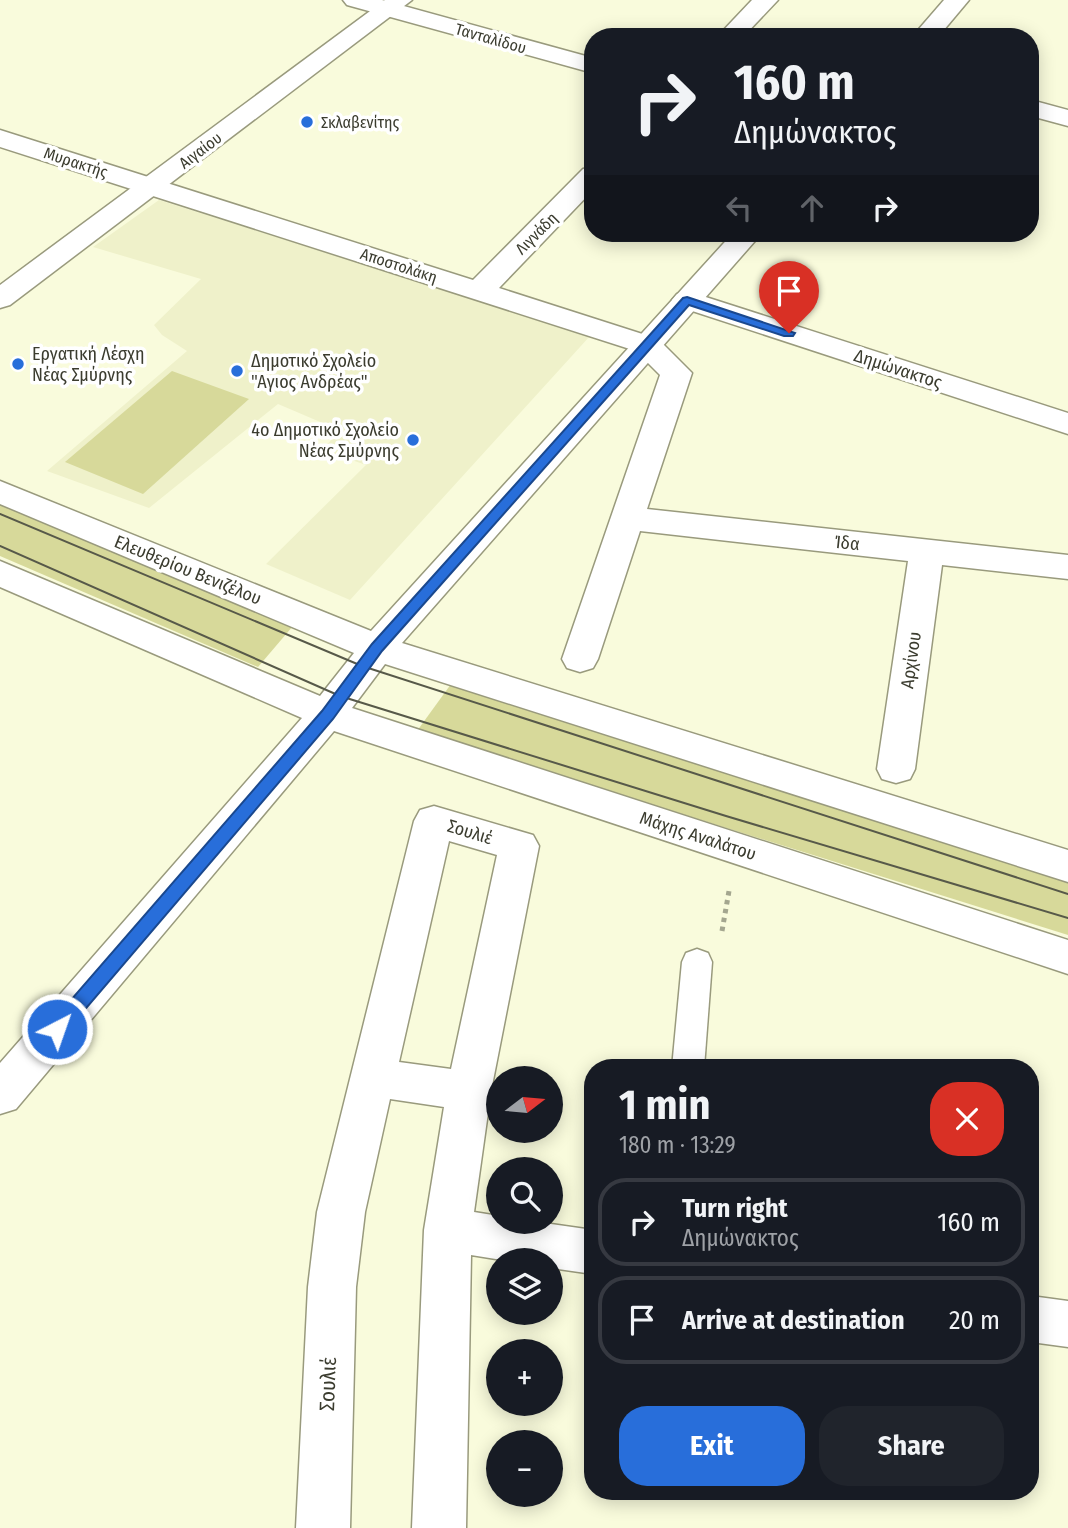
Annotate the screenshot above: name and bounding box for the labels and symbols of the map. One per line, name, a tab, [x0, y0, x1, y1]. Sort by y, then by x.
street label: Τανταλίδου	[453, 19, 529, 58]
place label: Σκλαβενίτης	[321, 113, 400, 132]
marker: Σκλαβενίτης	[299, 114, 315, 130]
street label: Αιγαίου	[175, 128, 225, 173]
street label: Μυρακτής	[42, 143, 110, 182]
street label: Λιγνάδη	[511, 208, 561, 258]
street label: Αποστολάκη	[358, 244, 440, 287]
pin	[759, 261, 819, 333]
place label: Εργατική Λέσχη Νέας Σμύρνης	[32, 343, 144, 386]
street label: Δημώνακτος	[851, 344, 945, 394]
place label: Δημοτικό Σχολείο "Αγιος Ανδρέας"	[251, 350, 376, 393]
marker: Εργατική Λέσχη Νέας Σμύρνης	[10, 356, 26, 372]
marker: Δημοτικό Σχολείο "Αγιος Ανδρέας"	[229, 363, 245, 379]
place label: 4o Δημοτικό Σχολείο Νέας Σμύρνης	[251, 419, 399, 462]
marker: 4o Δημοτικό Σχολείο Νέας Σμύρνης	[405, 432, 421, 448]
street label: Ελευθερίου Βενιζέλου	[111, 530, 265, 610]
street label: Ίδα	[833, 531, 861, 555]
street label: Αρχίνου	[896, 630, 926, 690]
street label: Μάχης Αναλάτου	[637, 807, 759, 865]
street label: Σουλιέ	[445, 815, 496, 849]
position arrow	[20, 992, 94, 1066]
north arrow	[486, 1066, 564, 1143]
street label: Σουλιέ	[314, 1357, 342, 1411]

